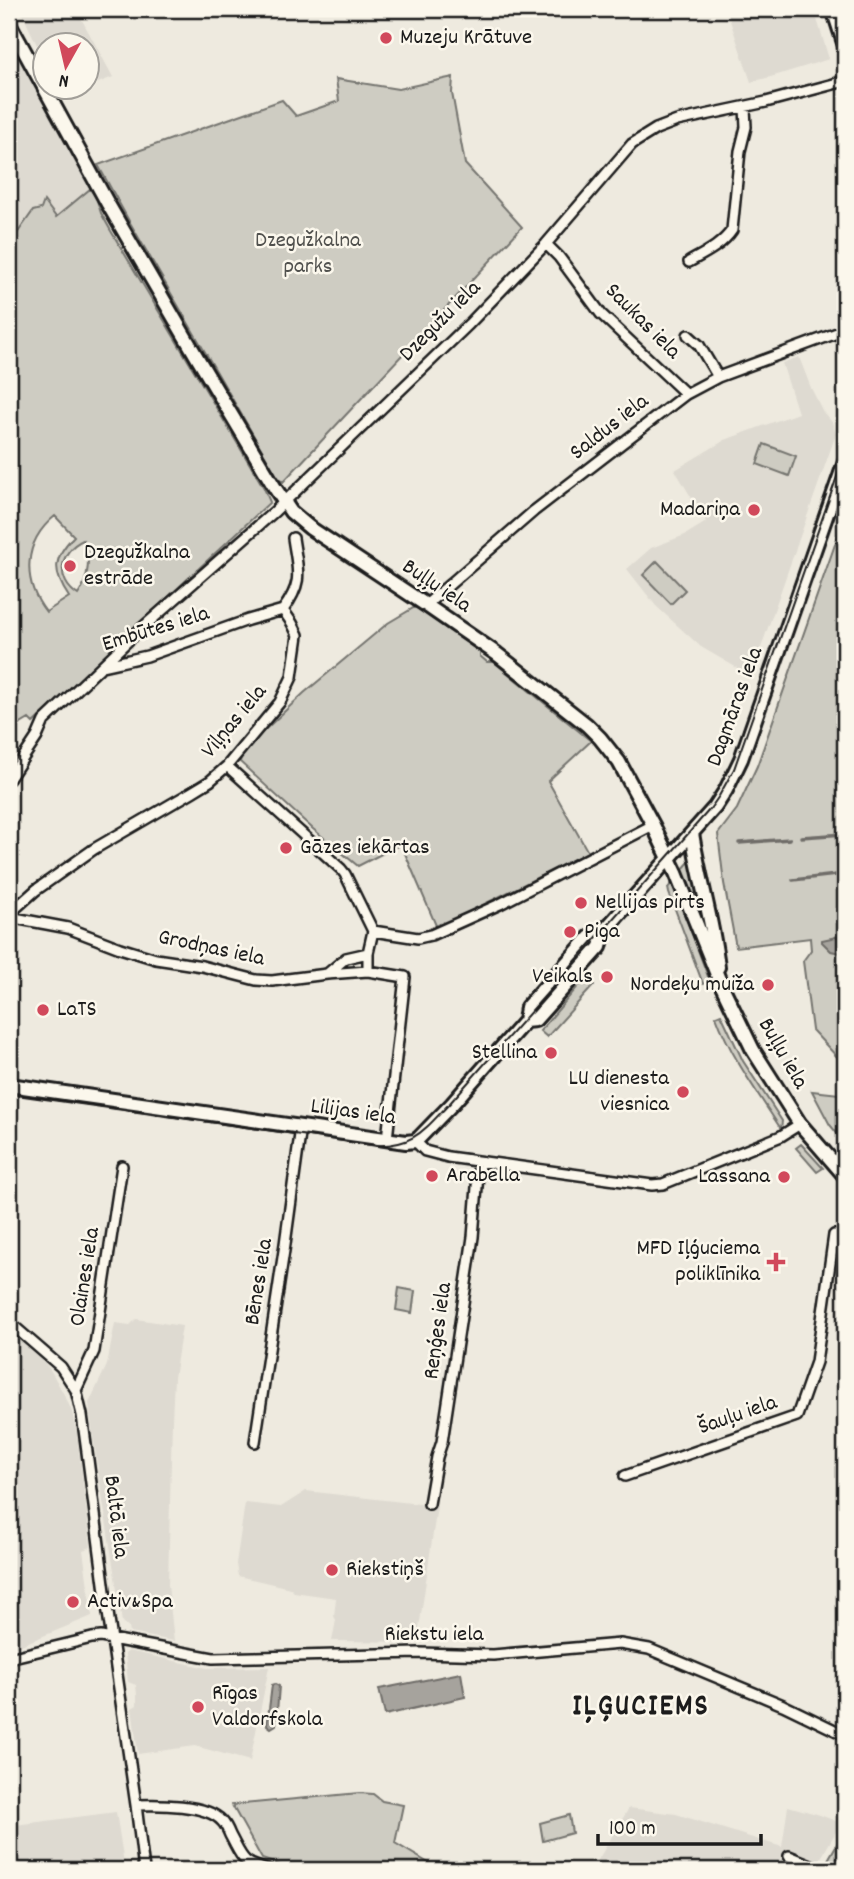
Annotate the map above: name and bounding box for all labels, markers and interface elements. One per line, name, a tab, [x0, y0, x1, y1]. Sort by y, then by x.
place label: Muzeju Krātuve	[400, 22, 532, 55]
marker: Muzeju Krātuve	[378, 30, 394, 46]
north arrow	[32, 32, 102, 102]
text: N	[58, 65, 71, 93]
park label: Dzegužkalna parks	[255, 225, 362, 284]
street label: Dzegužu iela	[392, 273, 490, 371]
street label: Saukas iela	[596, 276, 689, 369]
street label: Saldus iela	[563, 386, 658, 470]
place label: Madariņa	[660, 494, 741, 527]
marker: Madariņa	[746, 502, 762, 518]
place label: Dzegužkalna estrāde	[84, 537, 191, 596]
street label: Buļļu iela	[395, 552, 478, 623]
marker: Dzegužkalna estrāde	[62, 558, 78, 574]
street label: Embūtes iela	[98, 598, 215, 662]
street label: Dagmāras iela	[699, 642, 773, 771]
street label: Viļņas iela	[194, 677, 277, 766]
place label: Gāzes iekārtas	[300, 832, 430, 865]
marker: Gāzes iekārtas	[278, 840, 294, 856]
place label: Nellijas pirts	[595, 887, 705, 920]
marker: Nellijas pirts	[573, 895, 589, 911]
place label: Piga	[584, 916, 621, 949]
street label: Grodņas iela	[155, 922, 268, 977]
marker: Piga	[562, 924, 578, 940]
place label: Veikals	[532, 961, 593, 994]
marker: Veikals	[599, 969, 615, 985]
place label: Nordeķu muiža	[630, 969, 755, 1002]
marker: Nordeķu muiža	[760, 977, 776, 993]
place label: LaTS	[57, 994, 97, 1027]
marker: LaTS	[35, 1002, 51, 1018]
street label: Buļļu iela	[748, 1012, 816, 1097]
place label: Stellina	[472, 1037, 538, 1070]
marker: Stellina	[543, 1045, 559, 1061]
place label: LU dienesta viesnica	[568, 1063, 670, 1122]
marker: LU dienesta viesnica	[675, 1084, 691, 1100]
street label: Lilijas iela	[308, 1091, 399, 1135]
place label: Arabella	[446, 1160, 521, 1193]
place label: Lassana	[698, 1161, 771, 1194]
marker: Arabella	[424, 1168, 440, 1184]
marker: Lassana	[776, 1169, 792, 1185]
street label: Olaines iela	[62, 1224, 110, 1329]
place label: MFD Iļģuciema poliklīnika	[636, 1233, 761, 1292]
street label: Bēnes iela	[237, 1235, 283, 1328]
marker: MFD Iļģuciema poliklīnika	[766, 1252, 786, 1272]
street label: Reņģes iela	[416, 1279, 462, 1382]
street label: Šauļu iela	[694, 1387, 783, 1445]
street label: Baltā iela	[94, 1474, 137, 1561]
place label: Riekstiņš	[346, 1554, 424, 1587]
marker: Riekstiņš	[324, 1562, 340, 1578]
place label: Activ&Spa	[87, 1586, 174, 1619]
marker: Activ&Spa	[65, 1594, 81, 1610]
street label: Riekstu iela	[385, 1619, 485, 1652]
place label: Rīgas Valdorfskola	[212, 1678, 324, 1737]
district label: IĻĢUCIEMS	[572, 1687, 710, 1730]
marker: Rīgas Valdorfskola	[190, 1699, 206, 1715]
scale bar	[598, 1802, 761, 1846]
text: 100 m	[609, 1815, 656, 1845]

